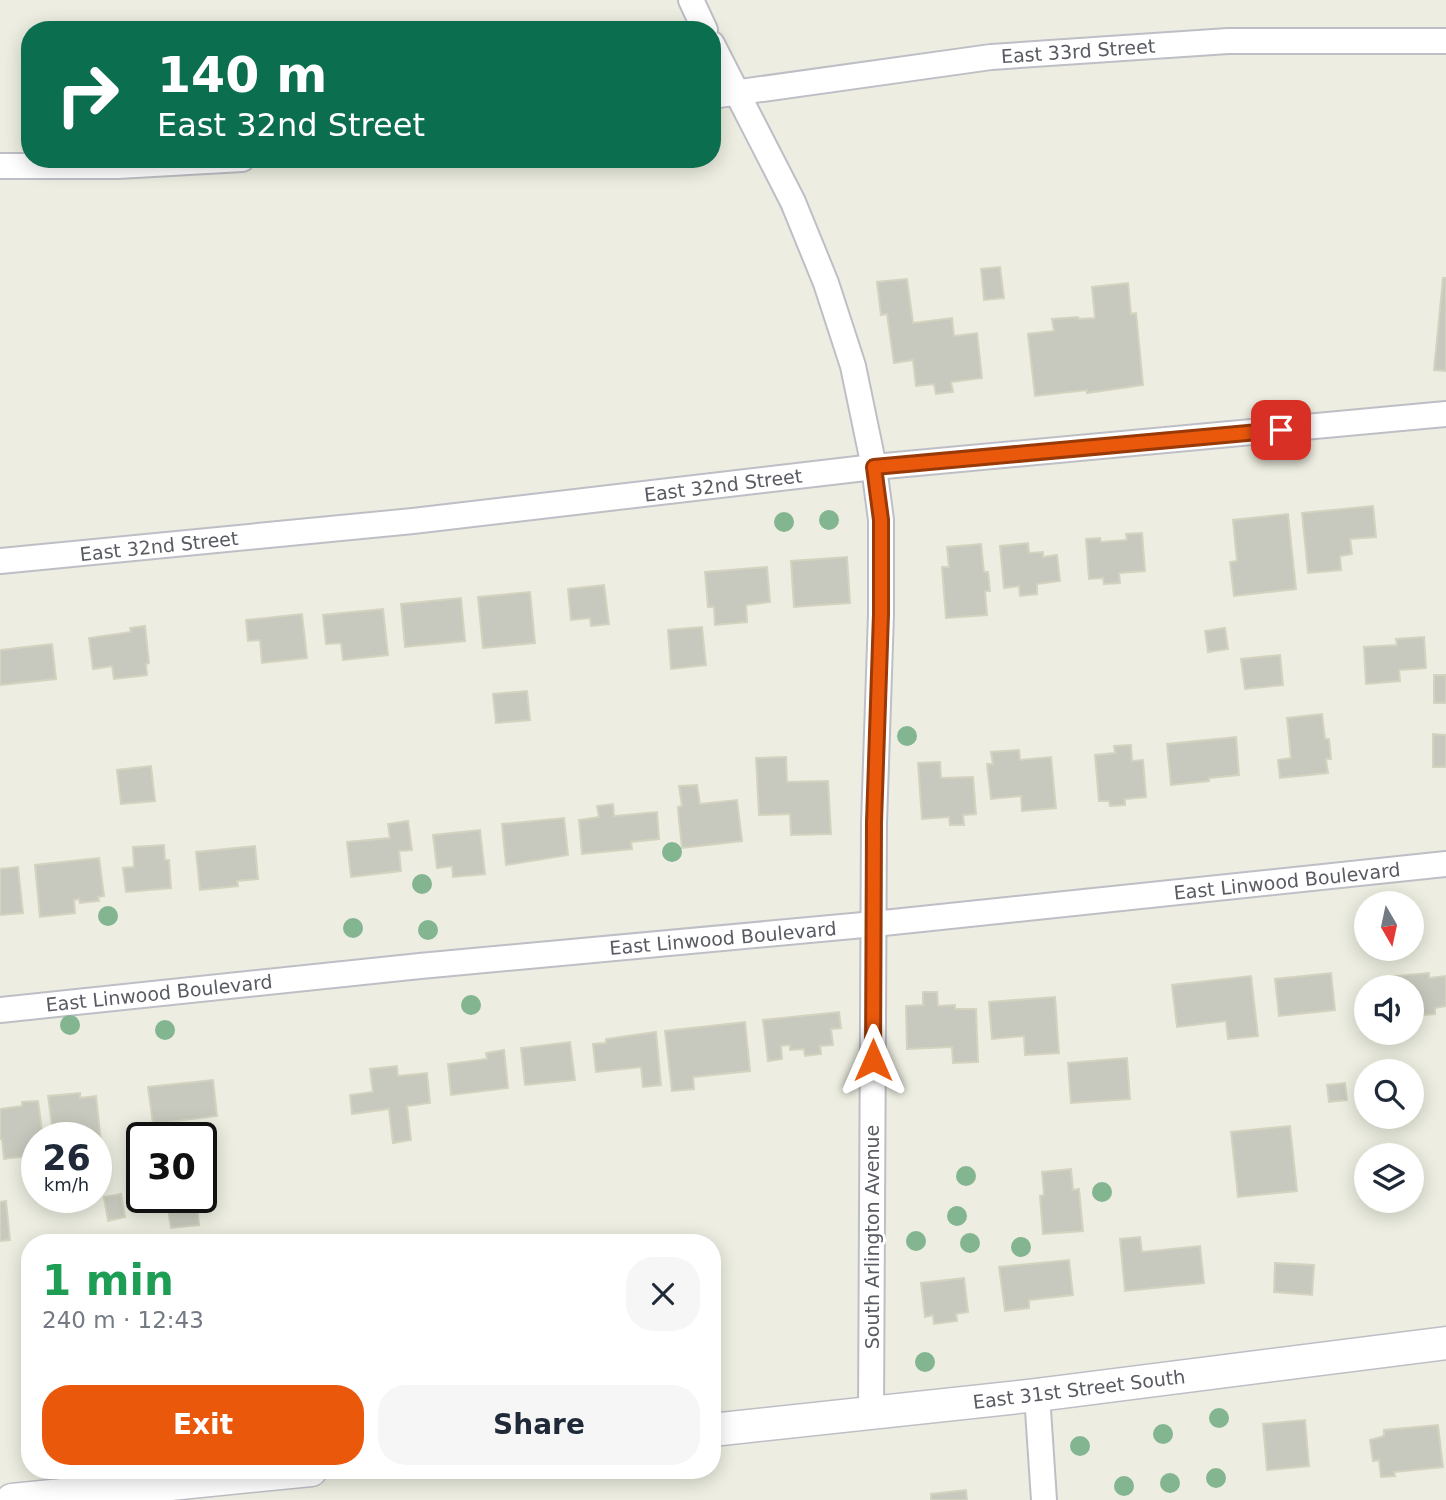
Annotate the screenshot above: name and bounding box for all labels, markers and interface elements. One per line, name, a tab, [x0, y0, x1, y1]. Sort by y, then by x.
street label: East 33rd Street	[1000, 35, 1156, 67]
text: 140 m	[157, 47, 327, 104]
icon: right	[42, 49, 133, 140]
text: East 32nd Street	[157, 106, 425, 144]
pin	[1251, 400, 1311, 460]
icon: arrive	[1262, 411, 1300, 449]
street label: East 32nd Street	[643, 464, 803, 506]
street label: East 32nd Street	[79, 527, 239, 565]
street label: East Linwood Boulevard	[1173, 858, 1401, 904]
north arrow	[1354, 891, 1424, 961]
map controls	[1354, 891, 1424, 1213]
street label: East Linwood Boulevard	[609, 917, 837, 959]
street label: East Linwood Boulevard	[45, 970, 273, 1016]
button: sound	[1354, 975, 1424, 1045]
position arrow	[836, 1023, 910, 1097]
button: search	[1354, 1059, 1424, 1129]
speed limit sign: 30	[126, 1122, 217, 1213]
street label: South Arlington Avenue	[861, 1125, 883, 1349]
text: 26	[42, 1138, 91, 1178]
button: layers	[1354, 1143, 1424, 1213]
text: km/h	[44, 1174, 89, 1195]
text: 1 min	[42, 1256, 174, 1305]
button: close	[626, 1257, 700, 1331]
text: 240 m · 12:43	[42, 1307, 204, 1333]
street label: East 31st Street South	[972, 1365, 1186, 1413]
button: Exit	[42, 1385, 364, 1465]
button: Share	[378, 1385, 700, 1465]

